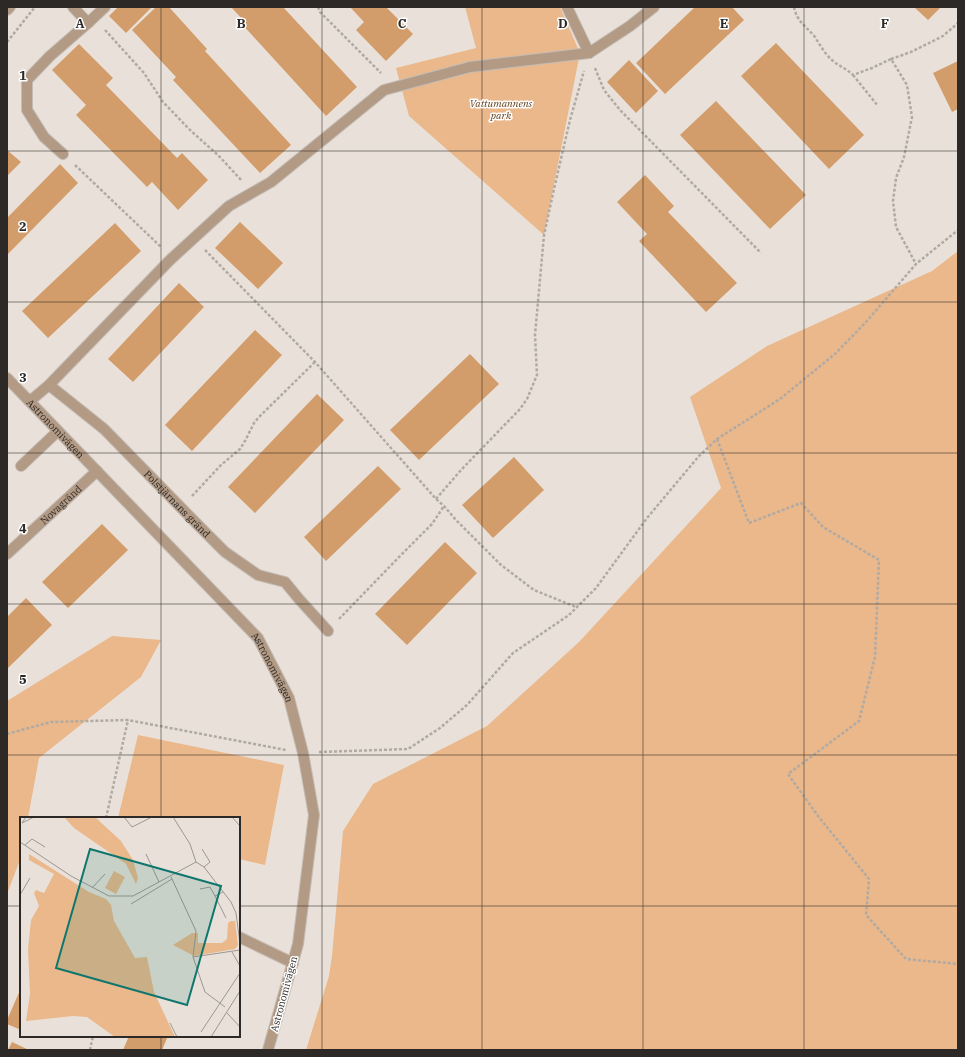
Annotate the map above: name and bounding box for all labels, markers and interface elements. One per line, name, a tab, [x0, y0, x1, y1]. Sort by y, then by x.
text: A	[75, 15, 85, 32]
text: B	[236, 15, 246, 32]
text: C	[398, 15, 407, 32]
text: D	[558, 15, 568, 32]
text: E	[720, 15, 728, 32]
text: F	[881, 15, 889, 32]
text: 1	[19, 67, 27, 84]
park label: Vattumannens park	[470, 97, 533, 122]
text: 2	[19, 218, 27, 235]
text: 3	[19, 369, 27, 386]
street label: Astronomivägen	[24, 396, 88, 461]
street label: Polstjärnans gränd	[141, 467, 213, 540]
street label: Novagränd	[37, 482, 84, 527]
text: 4	[19, 520, 27, 537]
street label: Astronomivägen	[249, 629, 296, 704]
text: 5	[19, 671, 27, 688]
inset map	[20, 817, 240, 1037]
street label: Astronomivägen	[268, 954, 300, 1033]

